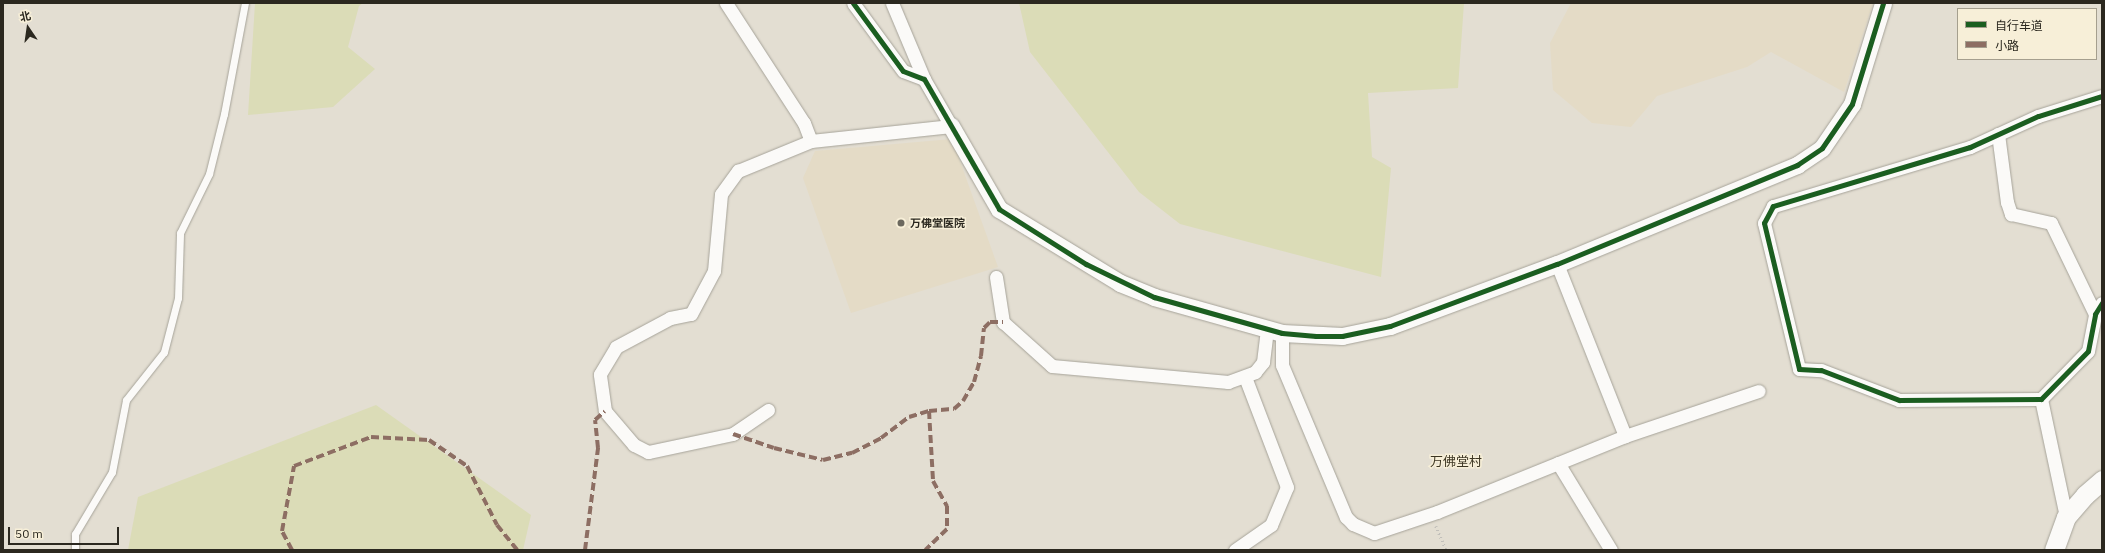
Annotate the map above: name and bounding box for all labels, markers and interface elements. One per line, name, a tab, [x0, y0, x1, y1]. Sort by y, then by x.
north arrow	[8, 8, 48, 48]
text: 北	[18, 8, 32, 24]
legend	[1957, 8, 2097, 60]
text: 自行车道	[1995, 18, 2043, 33]
text: 小路	[1995, 38, 2019, 53]
place label: 万佛堂医院	[910, 216, 965, 230]
marker: 万佛堂医院	[895, 217, 907, 229]
district label: 万佛堂村	[1430, 454, 1482, 470]
scale bar	[10, 519, 121, 545]
text: 50 m	[15, 526, 43, 541]

